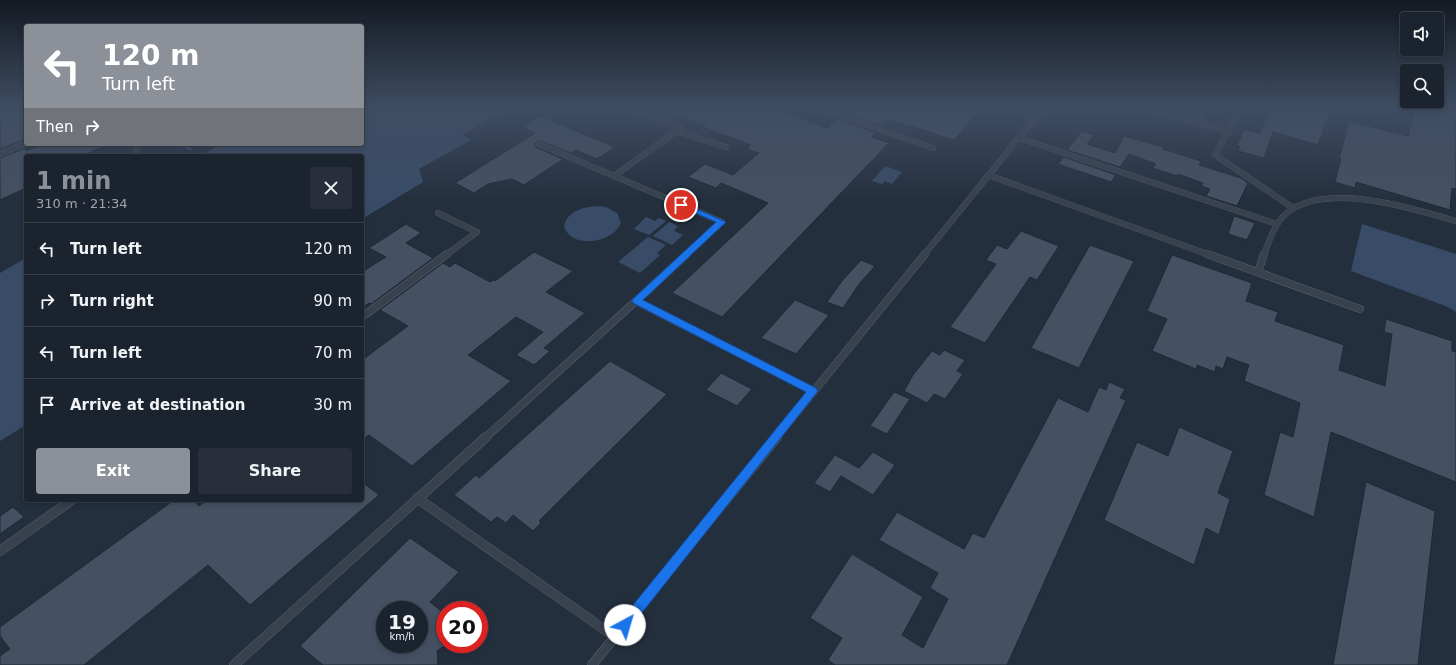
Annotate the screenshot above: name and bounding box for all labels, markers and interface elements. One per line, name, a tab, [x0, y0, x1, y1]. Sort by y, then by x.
map controls	[1400, 12, 1444, 108]
button: sound	[1400, 12, 1444, 56]
text: 120 m	[102, 39, 199, 72]
icon: left	[36, 40, 88, 92]
button: search	[1400, 64, 1444, 108]
text: Turn left	[102, 73, 175, 94]
icon: right	[81, 116, 103, 138]
text: Then	[36, 118, 73, 136]
text: 1 min	[36, 167, 111, 195]
button: close	[310, 167, 352, 209]
pin	[664, 188, 698, 222]
icon: arrive	[670, 194, 692, 216]
text: 310 m · 21:34	[36, 196, 127, 211]
icon: left	[36, 238, 58, 260]
text: Turn left	[70, 240, 142, 258]
text: 120 m	[304, 240, 352, 258]
icon: right	[36, 290, 58, 312]
text: Turn right	[70, 292, 154, 310]
text: 90 m	[314, 292, 352, 310]
icon: left	[36, 342, 58, 364]
text: Turn left	[70, 344, 142, 362]
text: 70 m	[314, 344, 352, 362]
icon: arrive	[36, 394, 58, 416]
text: Arrive at destination	[70, 396, 245, 414]
text: 30 m	[314, 396, 352, 414]
button: Exit	[36, 448, 190, 494]
button: Share	[198, 448, 352, 494]
speed limit sign: 20	[436, 601, 488, 653]
position arrow	[604, 604, 646, 646]
text: 19	[388, 610, 416, 634]
text: km/h	[389, 631, 415, 642]

